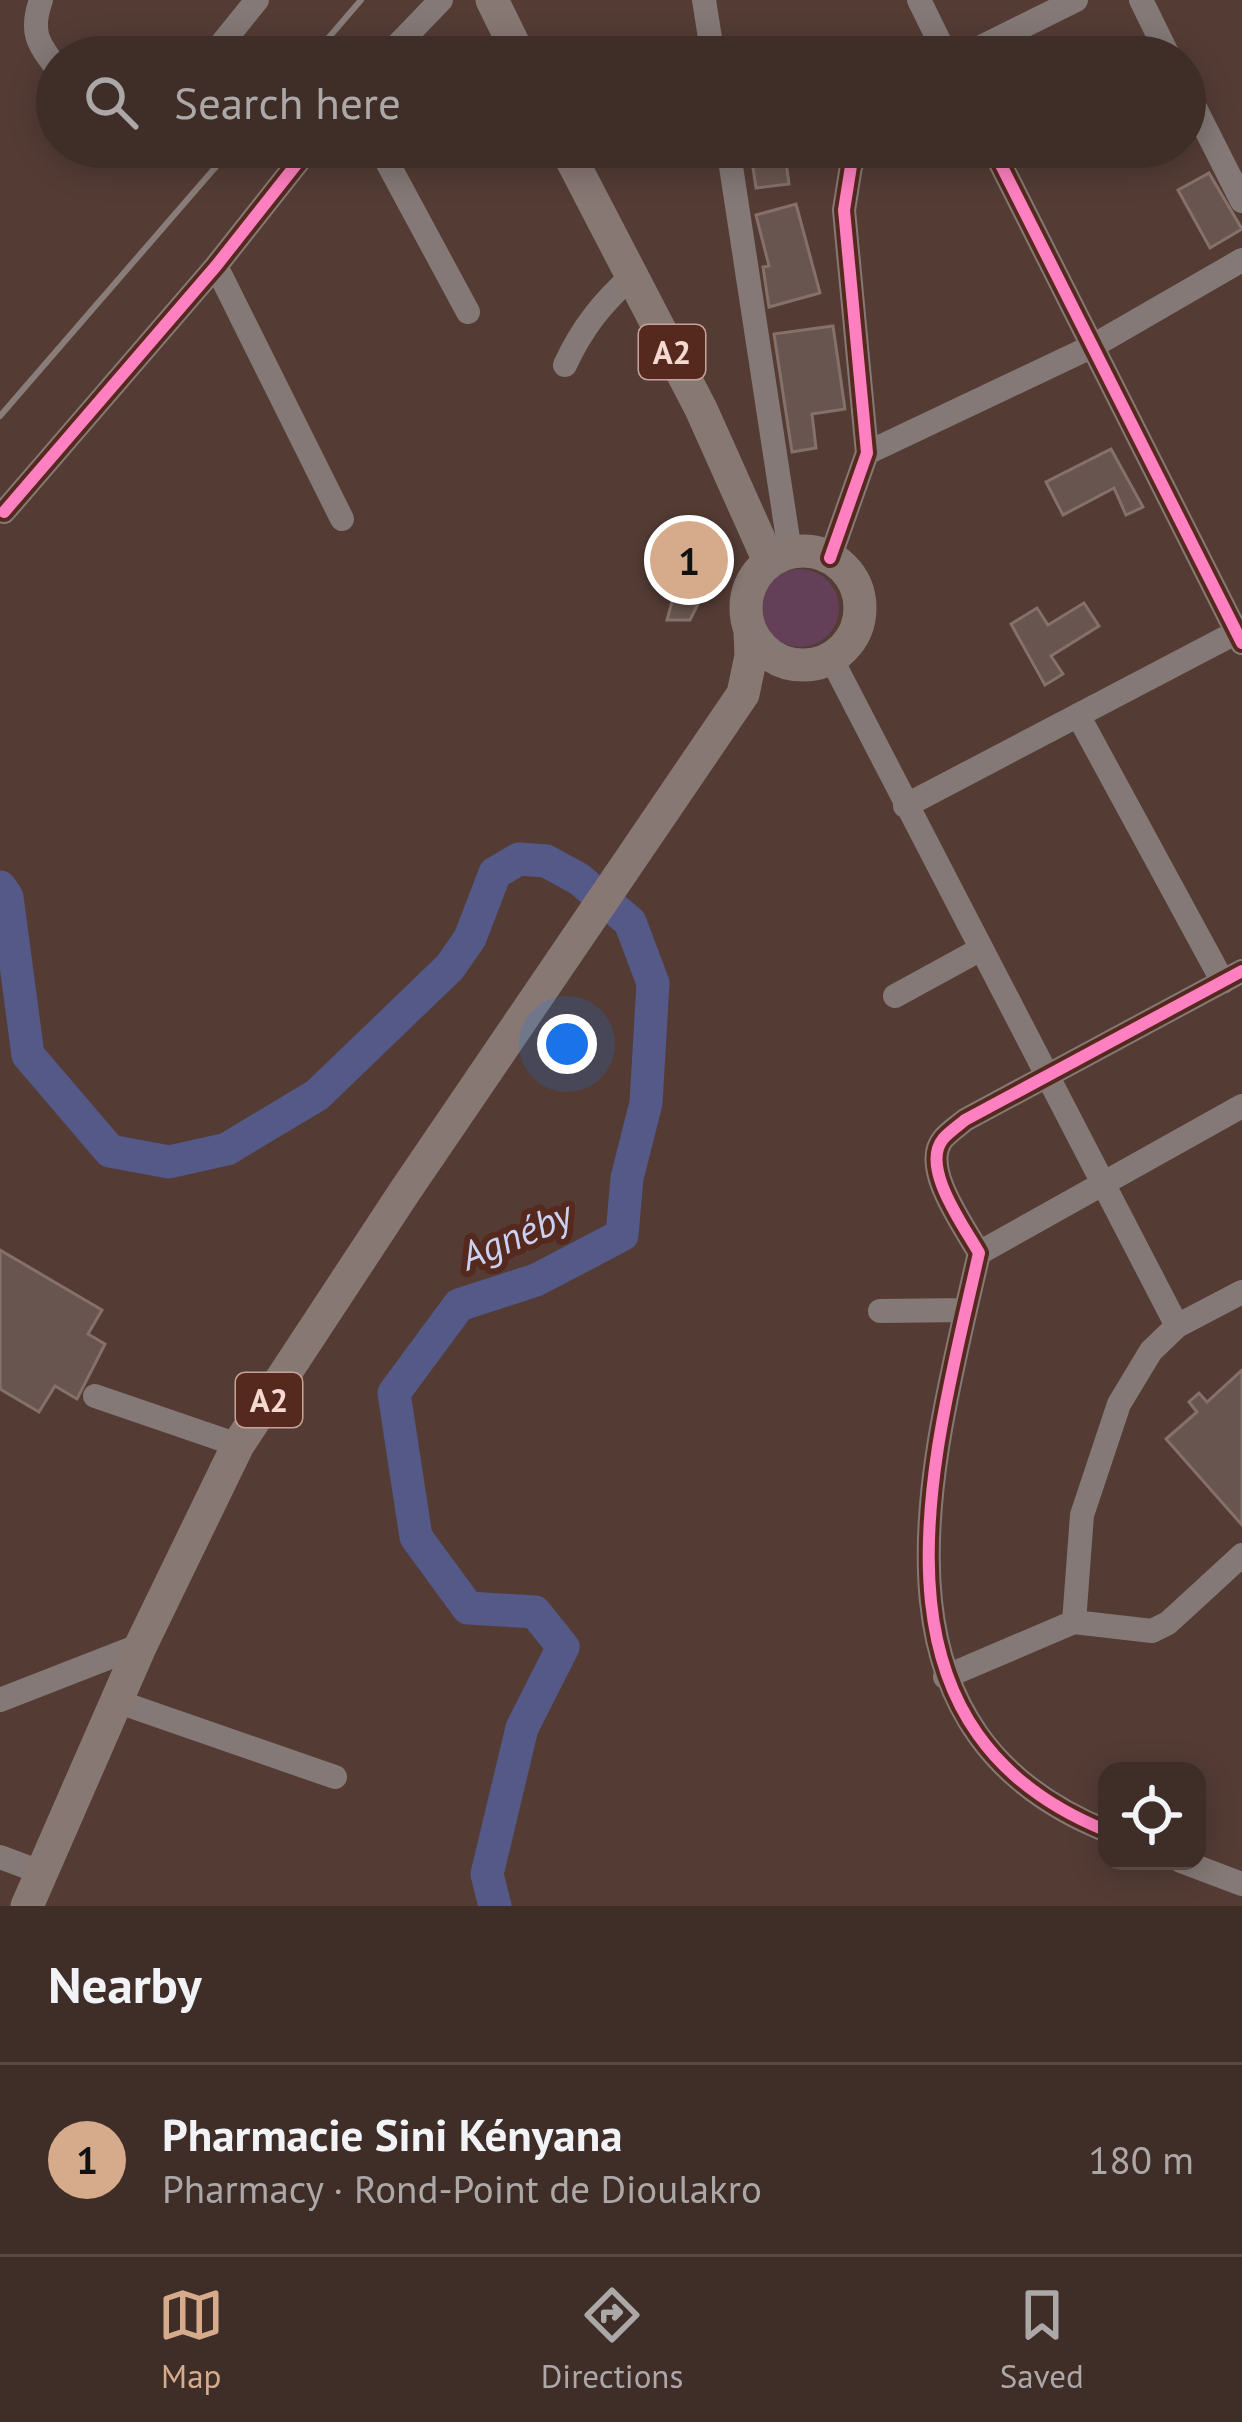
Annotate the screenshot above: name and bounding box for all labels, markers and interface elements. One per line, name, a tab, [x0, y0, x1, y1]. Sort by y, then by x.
search box	[36, 36, 1206, 168]
icon: search	[78, 69, 144, 135]
text: Search here	[174, 73, 401, 131]
road number: A2	[639, 325, 705, 379]
pin: 1	[650, 515, 728, 605]
your location	[537, 1014, 597, 1074]
water label: Agnéby	[450, 1187, 582, 1282]
road number: A2	[236, 1373, 302, 1427]
map controls	[1098, 1762, 1206, 1870]
button: locate	[1098, 1762, 1206, 1870]
text: Nearby	[48, 1951, 202, 2017]
text: Pharmacie Sini Kényana	[162, 2105, 623, 2163]
text: 1	[76, 2134, 98, 2185]
text: 180 m	[1088, 2134, 1194, 2185]
text: Pharmacy · Rond-Point de Dioulakro	[162, 2163, 762, 2214]
tab: Map	[158, 2282, 224, 2397]
tab: Directions	[541, 2282, 683, 2397]
tab: Saved	[1000, 2282, 1084, 2397]

